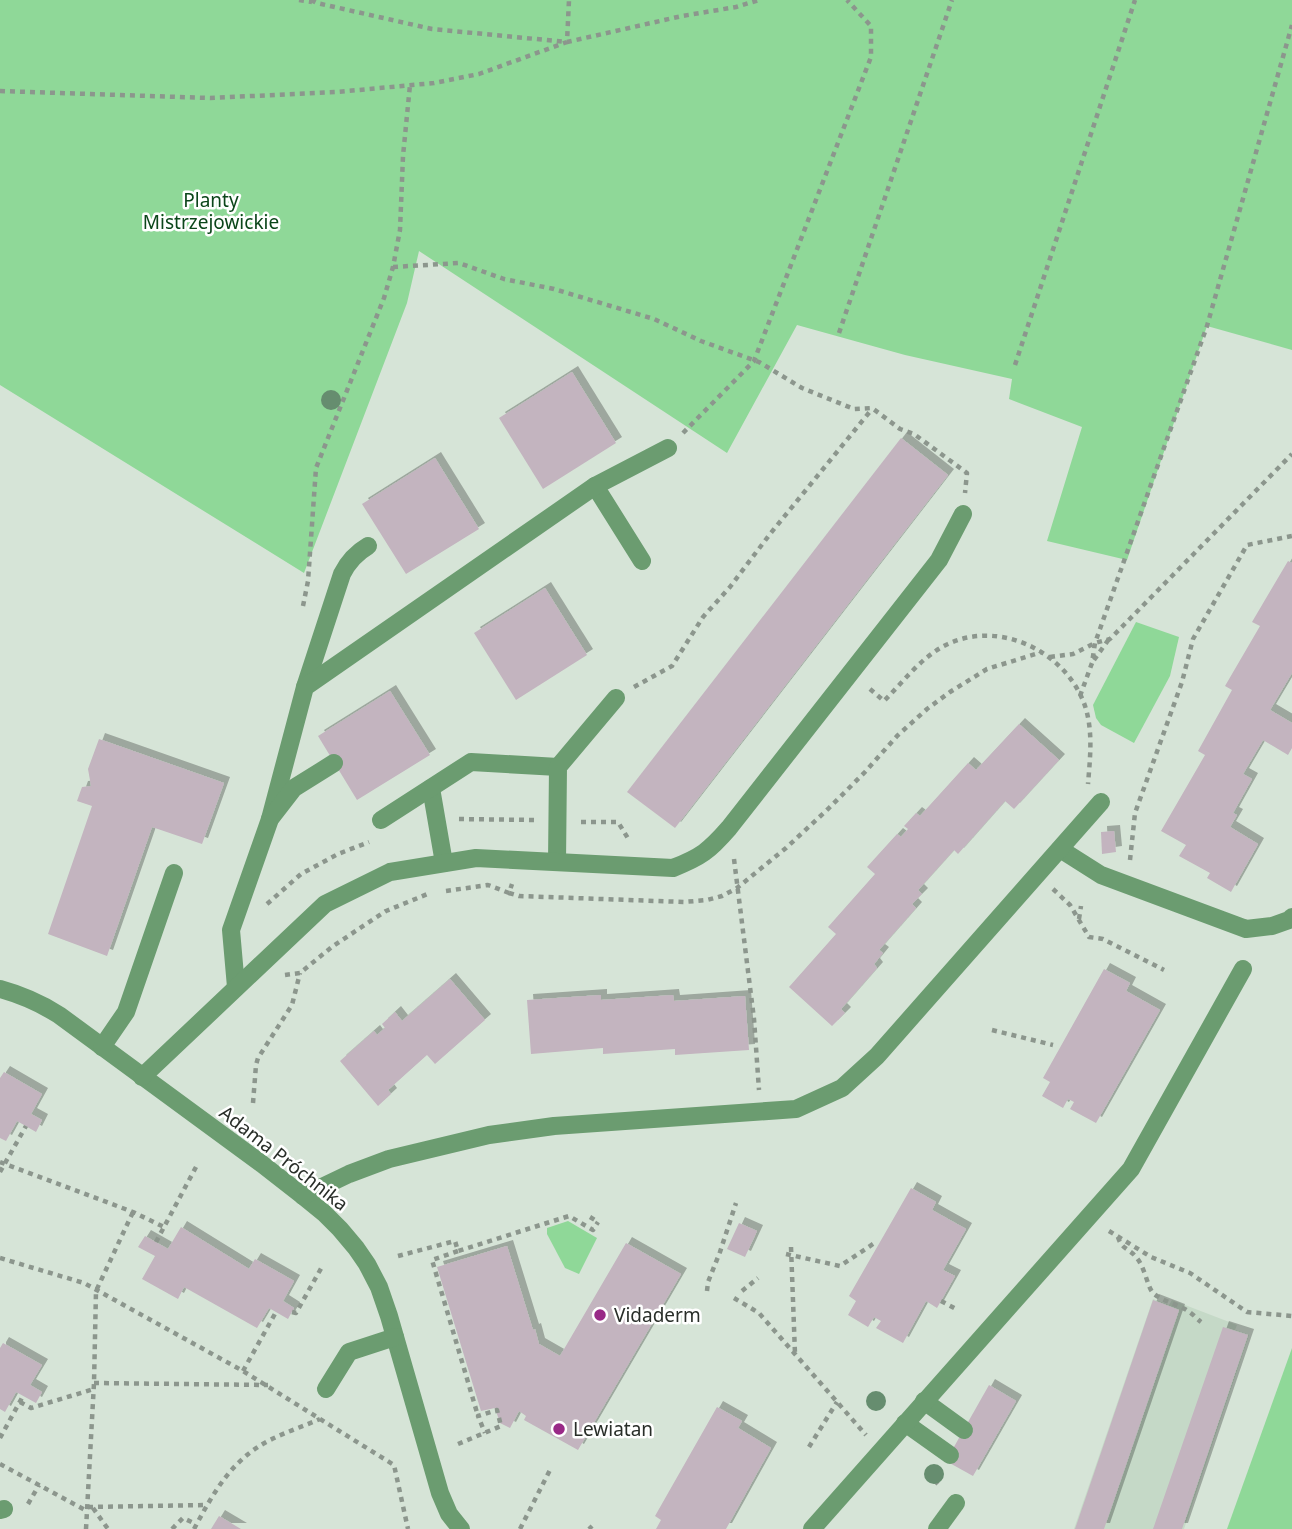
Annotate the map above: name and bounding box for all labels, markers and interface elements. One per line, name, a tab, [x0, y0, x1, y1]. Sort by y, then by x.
park label: Planty Mistrzejowickie	[143, 187, 279, 235]
street label: Adama Próchnika	[214, 1100, 354, 1216]
place label: Vidaderm	[614, 1302, 701, 1328]
marker: Vidaderm	[592, 1307, 608, 1323]
place label: Lewiatan	[573, 1416, 653, 1442]
marker: Lewiatan	[551, 1421, 567, 1437]

